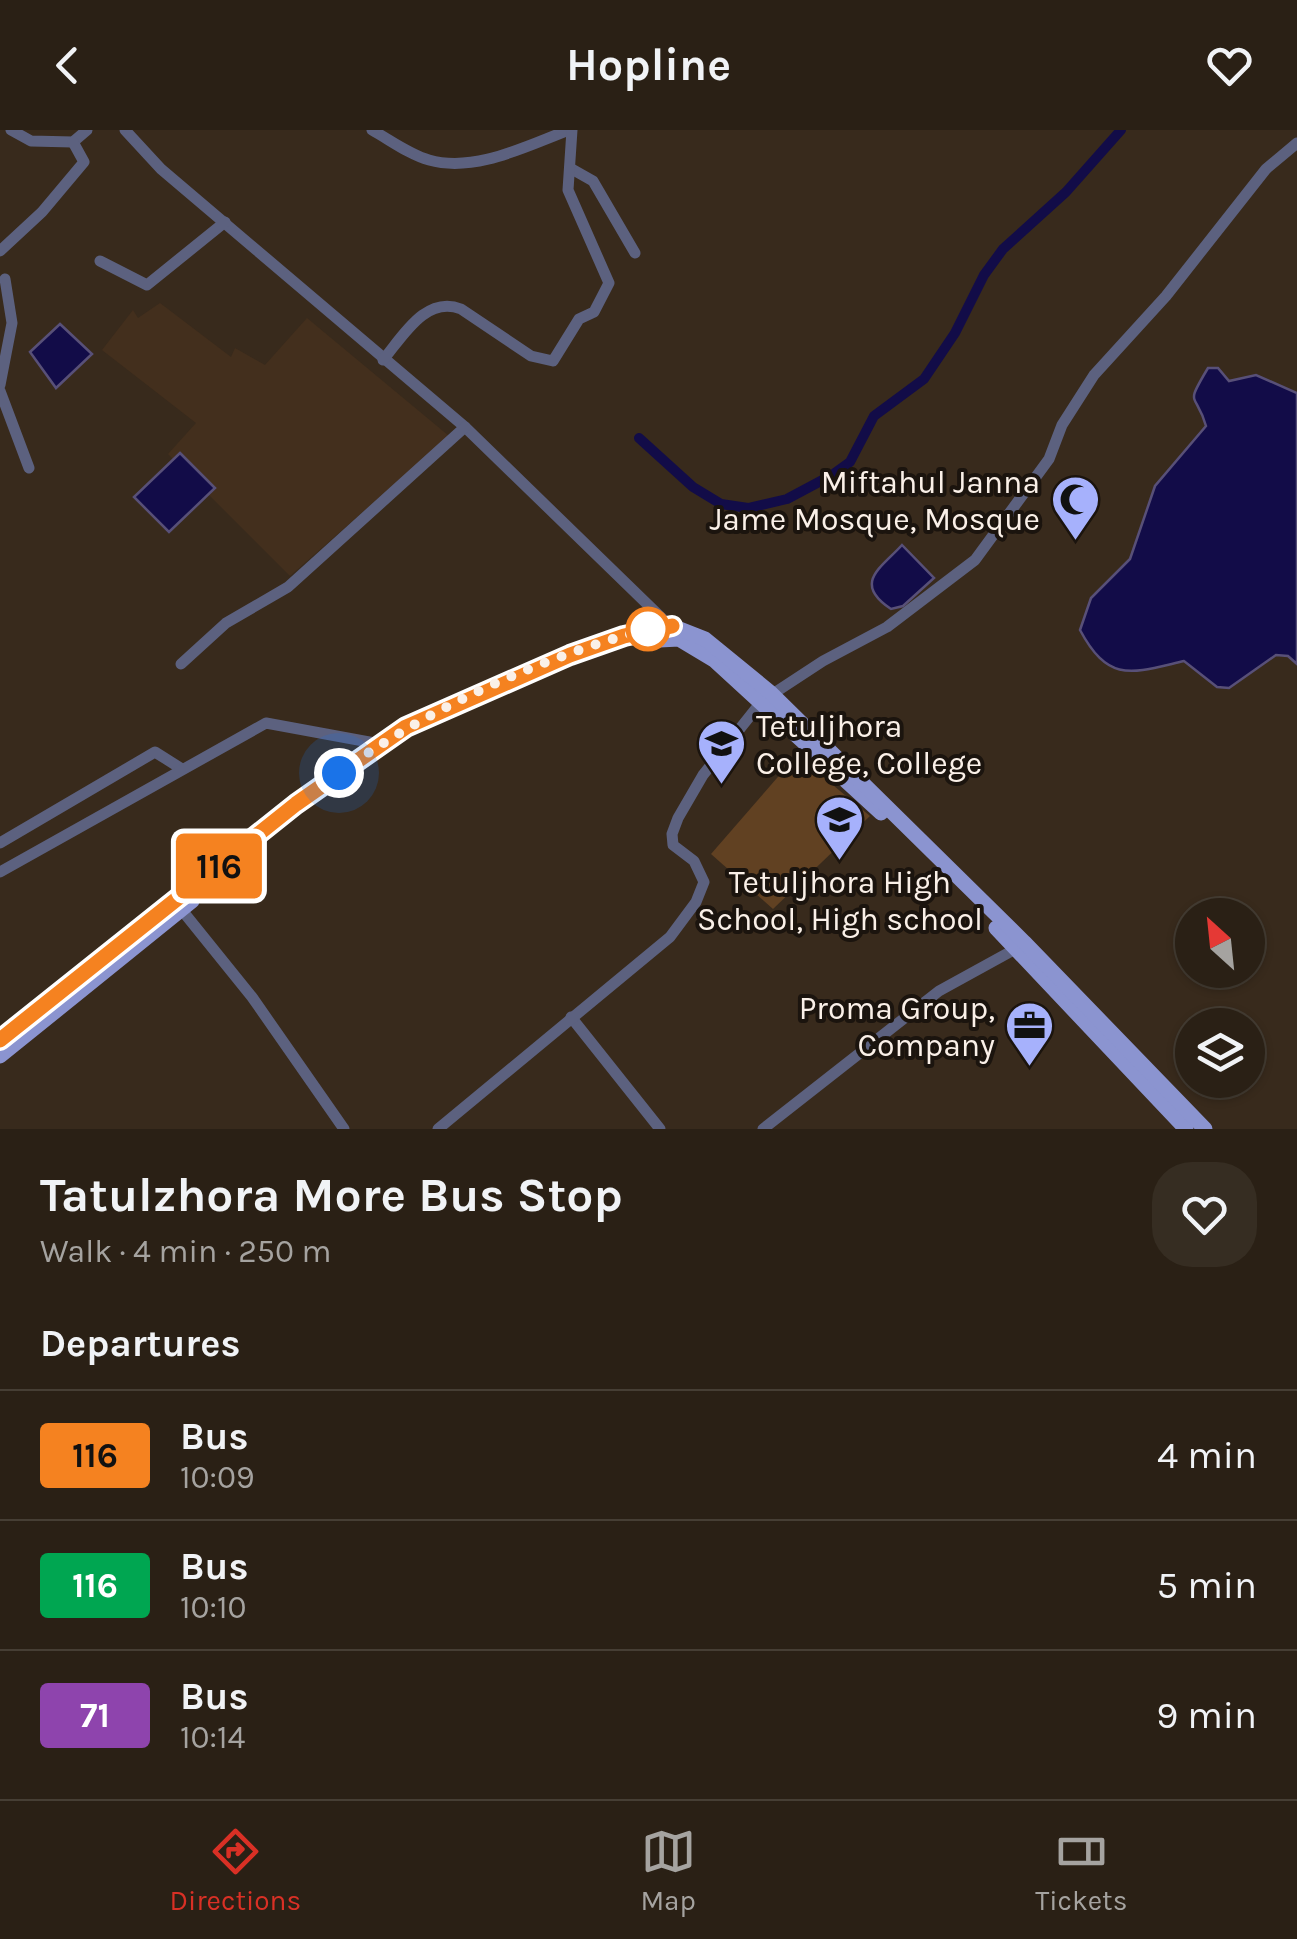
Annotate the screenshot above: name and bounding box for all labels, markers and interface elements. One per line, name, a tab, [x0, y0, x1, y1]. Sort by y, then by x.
icon: back	[40, 38, 95, 93]
icon: heart	[1202, 38, 1257, 93]
text: Hopline	[566, 39, 731, 91]
place label: Miftahul Janna Jame Mosque, Mosque	[709, 464, 1040, 538]
mosque icon: Miftahul Janna Jame Mosque, Mosque	[1049, 474, 1101, 542]
unlabelled marker	[627, 608, 669, 650]
place label: Tetuljhora College, College	[756, 708, 982, 782]
school or university icon: Tetuljhora College, College	[695, 718, 747, 786]
your location	[314, 748, 364, 798]
school or university icon: Tetuljhora High School, High school	[814, 794, 866, 862]
line badge: 116	[162, 834, 276, 898]
text: 116	[196, 846, 242, 887]
place label: Tetuljhora High School, High school	[697, 864, 983, 938]
north arrow	[1175, 898, 1265, 988]
map controls	[1175, 898, 1265, 1098]
place label: Proma Group, Company	[799, 990, 995, 1064]
office icon: Proma Group, Company	[1004, 1000, 1056, 1068]
button: layers	[1175, 1008, 1265, 1098]
button: heart	[1152, 1162, 1257, 1267]
text: Tatulzhora More Bus Stop	[40, 1167, 623, 1223]
text: Walk · 4 min · 250 m	[40, 1233, 331, 1270]
text: Departures	[40, 1321, 240, 1366]
text: Bus	[180, 1414, 249, 1459]
text: 4 min	[1157, 1433, 1257, 1478]
text: 116	[72, 1435, 118, 1476]
text: 10:09	[180, 1459, 255, 1496]
text: Bus	[180, 1544, 249, 1589]
text: 5 min	[1157, 1563, 1257, 1608]
text: 116	[72, 1565, 118, 1606]
text: 10:10	[180, 1589, 247, 1626]
text: Bus	[180, 1674, 249, 1719]
text: 9 min	[1156, 1693, 1257, 1738]
text: 71	[80, 1695, 110, 1736]
text: 10:14	[180, 1719, 245, 1756]
tab: Directions	[170, 1824, 301, 1917]
tab: Map	[640, 1824, 696, 1917]
tab: Tickets	[1035, 1824, 1127, 1917]

